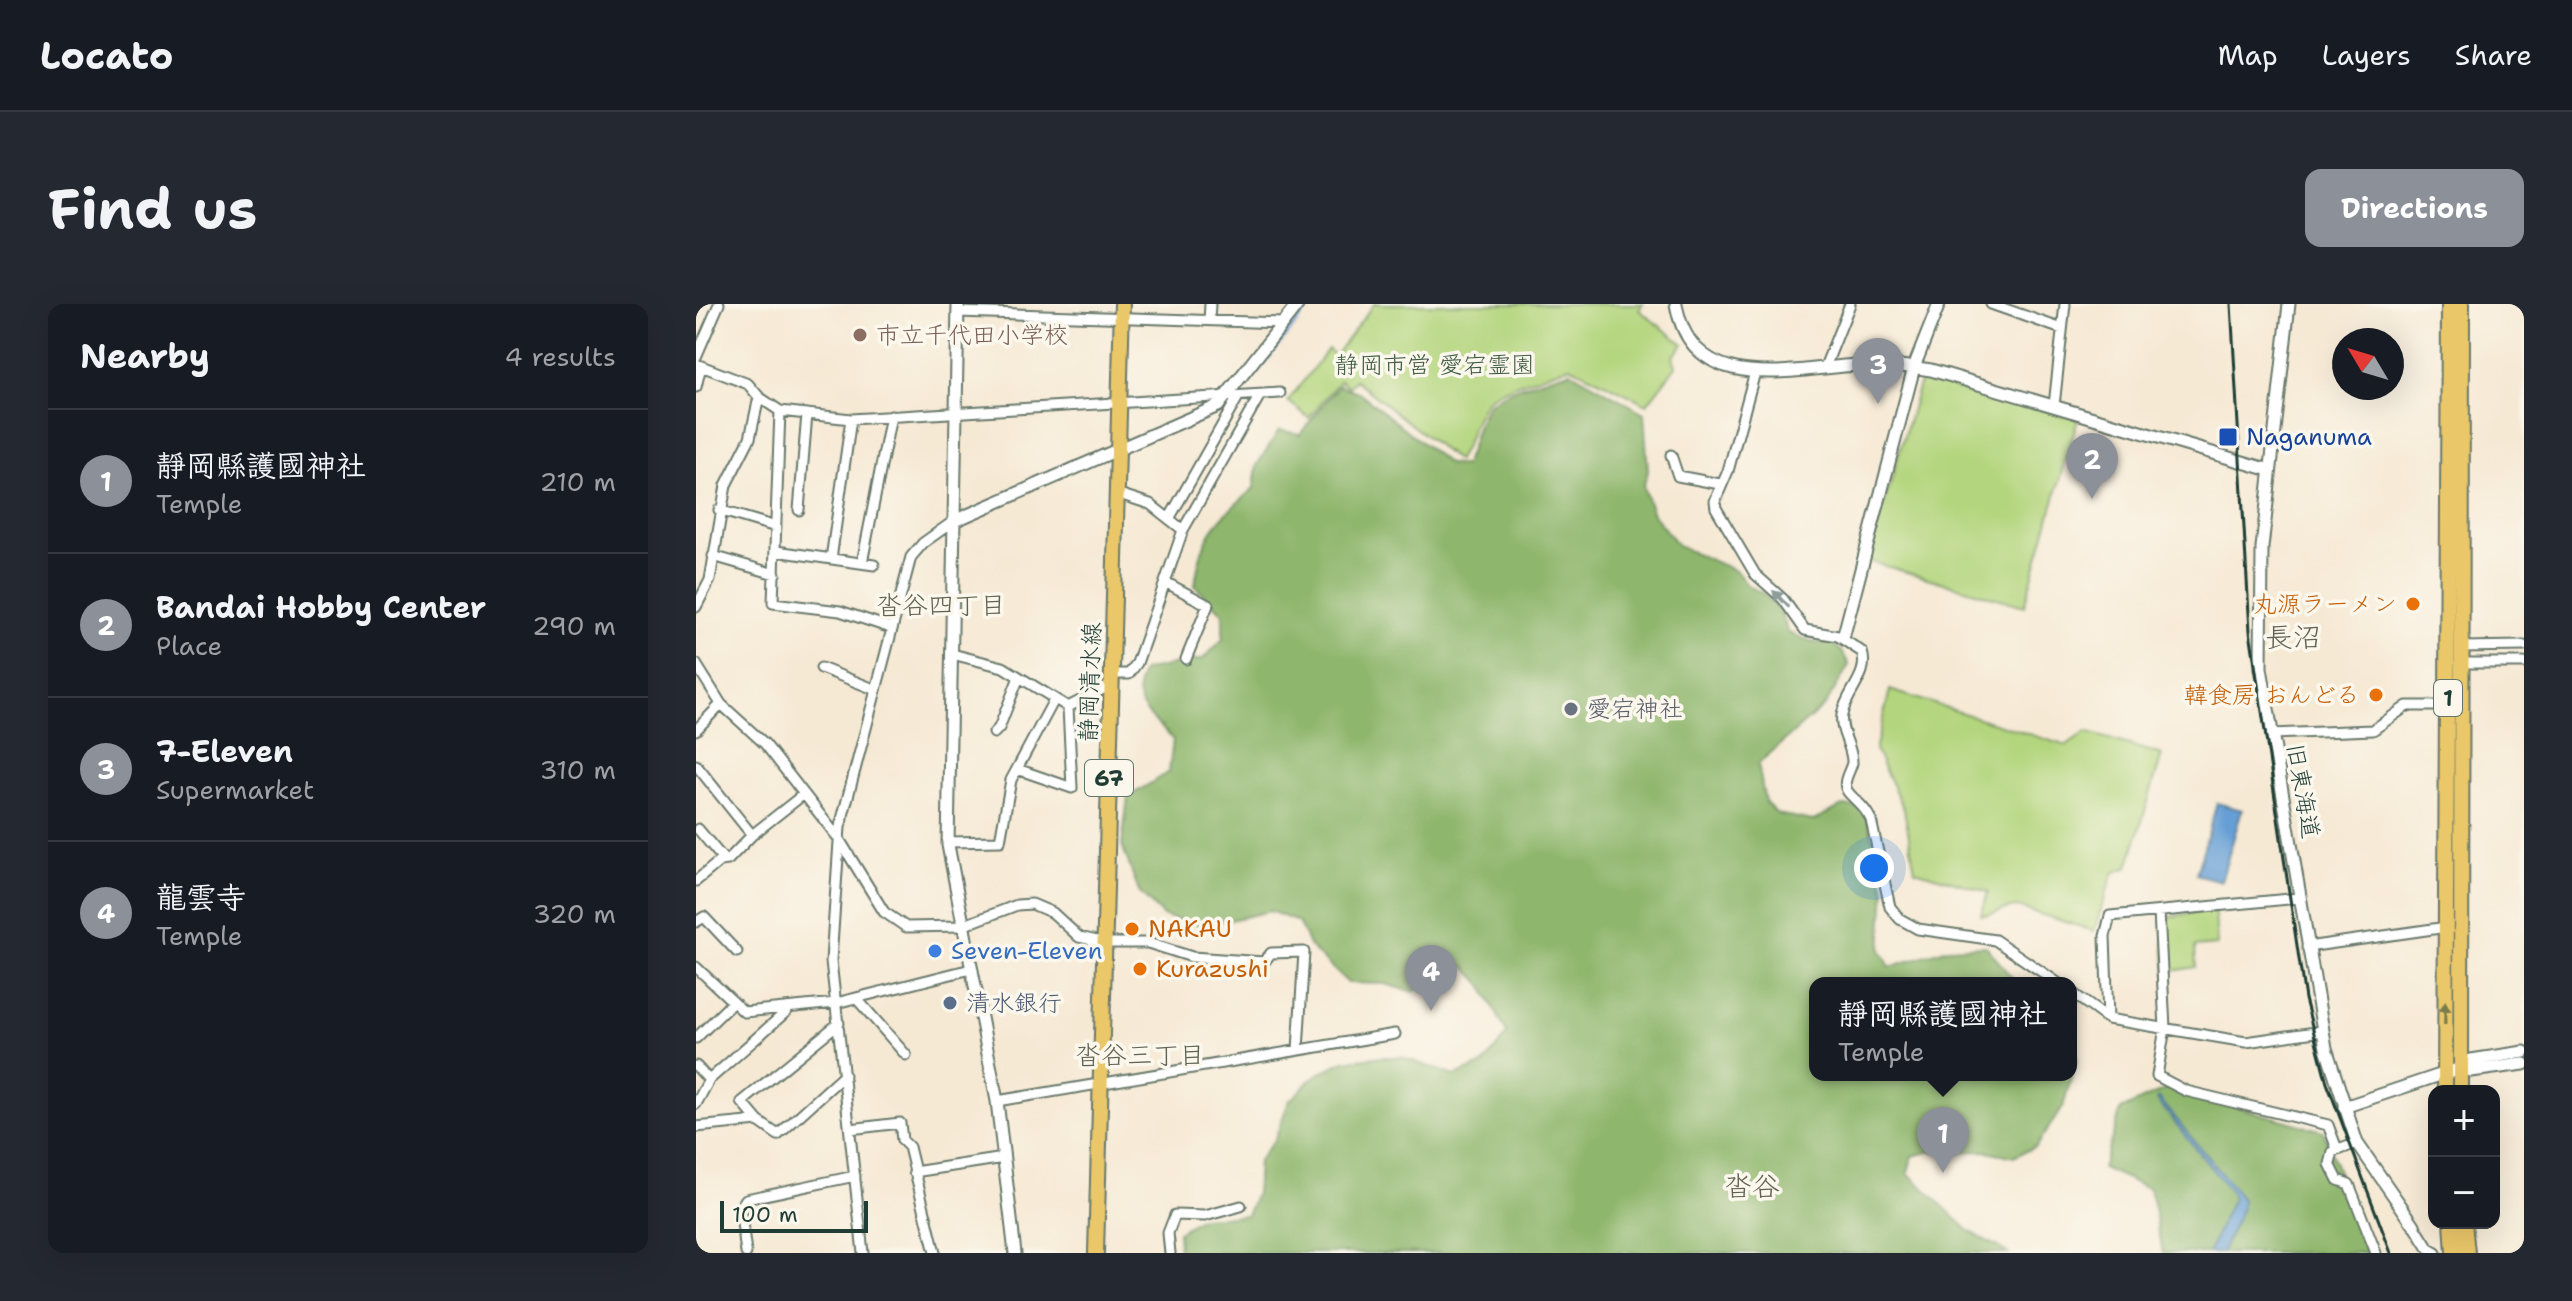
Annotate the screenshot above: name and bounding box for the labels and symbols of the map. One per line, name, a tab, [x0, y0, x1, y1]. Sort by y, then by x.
place label: 市立千代田小学校	[876, 319, 1068, 351]
marker: 市立千代田小学校	[851, 326, 869, 344]
north arrow	[2332, 328, 2404, 400]
pin: 3	[1852, 338, 1904, 404]
park label: 静岡市営 愛宕霊園	[1335, 349, 1535, 381]
place label: Naganuma	[2246, 421, 2372, 453]
marker: Naganuma	[2217, 426, 2239, 448]
pin: 2	[2066, 433, 2118, 499]
district label: 沓谷四丁目	[876, 587, 1006, 622]
place label: 丸源ラーメン	[2253, 588, 2397, 620]
one-way arrow	[1772, 590, 1790, 609]
marker: 丸源ラーメン	[2404, 595, 2422, 613]
district label: 長沼	[2265, 618, 2321, 656]
street label: 静岡清水線	[1072, 621, 1108, 743]
place label: 韓食房 おんどる	[2184, 679, 2360, 711]
road number: 1	[2434, 680, 2462, 716]
marker: 韓食房 おんどる	[2367, 686, 2385, 704]
place label: 愛宕神社	[1587, 693, 1683, 725]
marker: 愛宕神社	[1562, 700, 1580, 718]
street label: 旧東海道	[2279, 741, 2327, 841]
road number: 67	[1085, 760, 1133, 796]
your location	[1854, 848, 1894, 888]
place label: NAKAU	[1148, 913, 1232, 945]
marker: NAKAU	[1123, 920, 1141, 938]
place label: Seven-Eleven	[951, 935, 1103, 967]
marker: Seven-Eleven	[926, 942, 944, 960]
pin: 4	[1405, 945, 1457, 1011]
place label: Kurazushi	[1156, 953, 1269, 985]
marker: Kurazushi	[1131, 960, 1149, 978]
place label: 清水銀行	[966, 987, 1062, 1019]
marker: 清水銀行	[941, 994, 959, 1012]
one-way arrow	[2439, 1000, 2451, 1025]
district label: 沓谷三丁目	[1075, 1037, 1205, 1072]
pin: 1	[1917, 1107, 1969, 1173]
district label: 沓谷	[1724, 1167, 1780, 1205]
scale bar	[720, 1197, 868, 1233]

